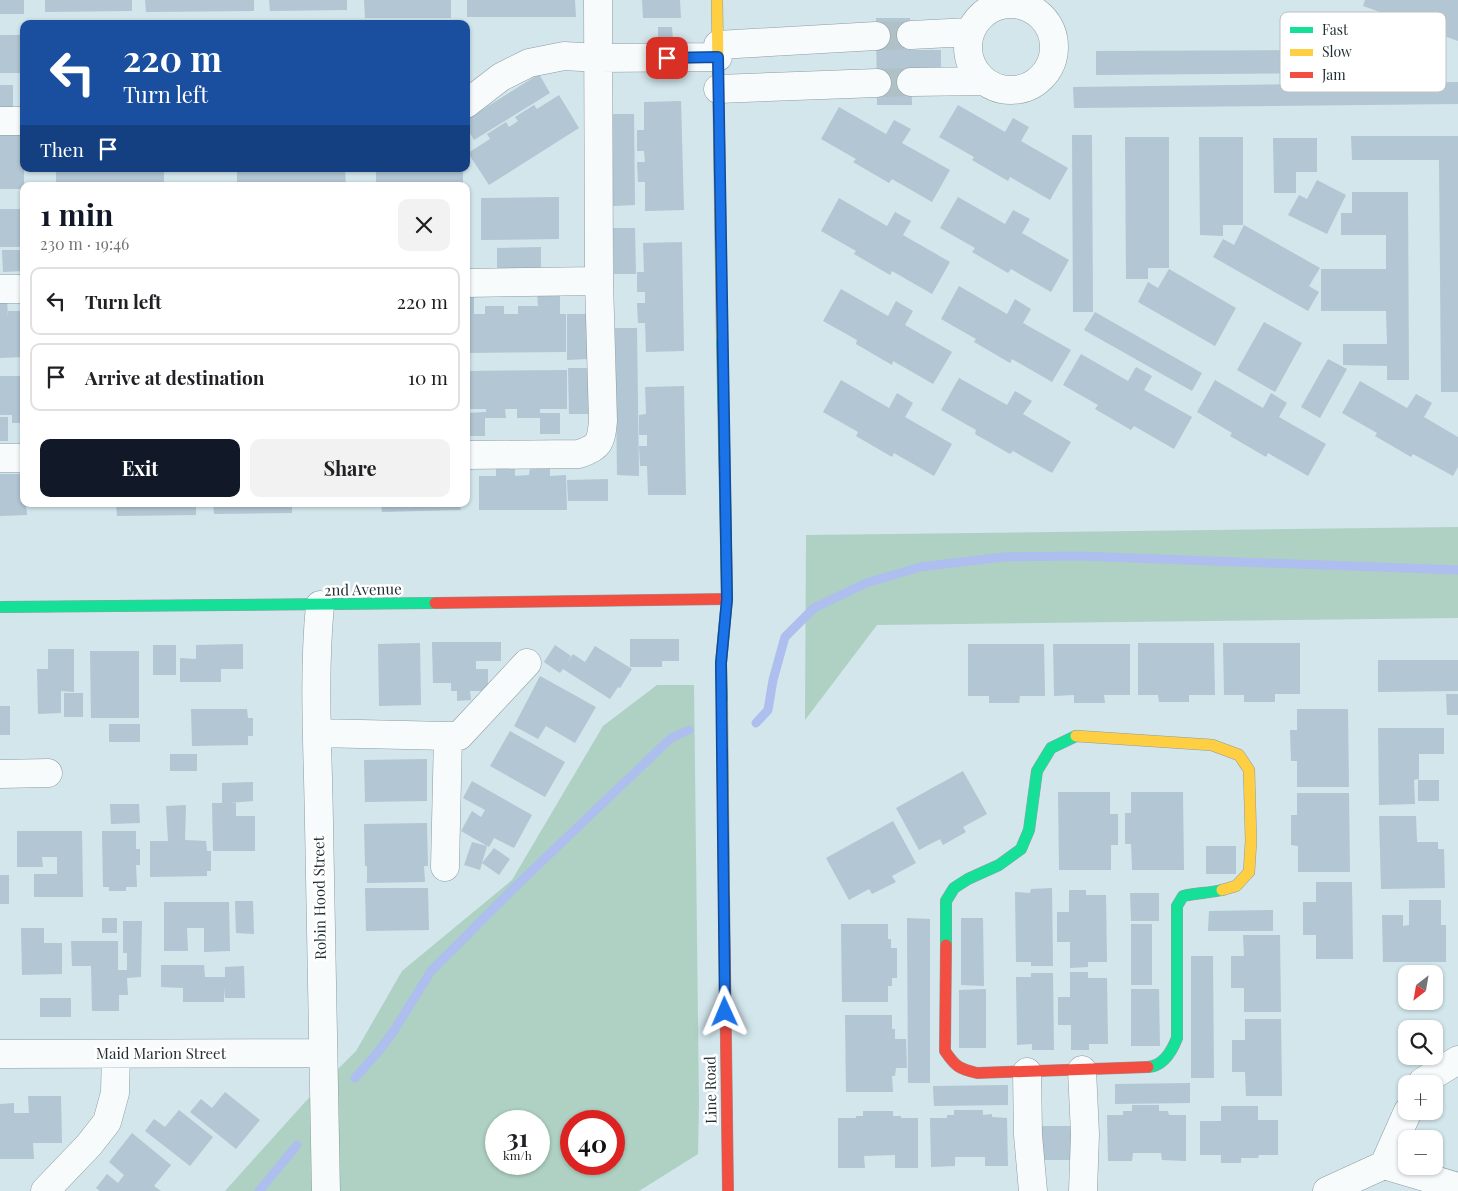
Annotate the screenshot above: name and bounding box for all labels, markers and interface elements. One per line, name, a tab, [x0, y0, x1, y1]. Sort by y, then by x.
legend	[1280, 12, 1446, 92]
text: Fast	[1322, 20, 1349, 39]
text: 220 m	[123, 34, 222, 81]
pin	[646, 37, 688, 79]
icon: left	[40, 40, 105, 105]
text: Slow	[1322, 42, 1352, 61]
icon: arrive	[653, 44, 681, 72]
text: Jam	[1321, 65, 1346, 84]
text: Turn left	[123, 79, 208, 109]
icon: arrive	[94, 135, 122, 163]
text: Then	[40, 136, 84, 162]
text: 1 min	[40, 194, 114, 234]
button: close	[398, 199, 450, 251]
text: 230 m · 19:46	[40, 233, 129, 254]
icon: left	[42, 287, 70, 315]
text: Turn left	[85, 288, 162, 314]
text: 220 m	[397, 288, 448, 314]
icon: arrive	[42, 363, 70, 391]
text: Arrive at destination	[85, 364, 265, 390]
text: 10 m	[408, 364, 448, 390]
button: Exit	[40, 439, 240, 497]
button: Share	[250, 439, 450, 497]
street label: 2nd Avenue	[324, 578, 402, 600]
street label: Robin Hood Street	[308, 835, 330, 960]
north arrow	[1398, 965, 1442, 1010]
map controls	[1398, 965, 1443, 1175]
position arrow	[698, 985, 750, 1037]
button: search	[1398, 1020, 1443, 1065]
street label: Maid Marion Street	[96, 1043, 227, 1063]
street label: Line Road	[699, 1056, 721, 1124]
button: +	[1398, 1075, 1443, 1120]
speed limit sign: 40	[560, 1110, 625, 1175]
text: 31	[507, 1120, 528, 1153]
button: −	[1398, 1130, 1443, 1175]
text: km/h	[503, 1147, 532, 1163]

